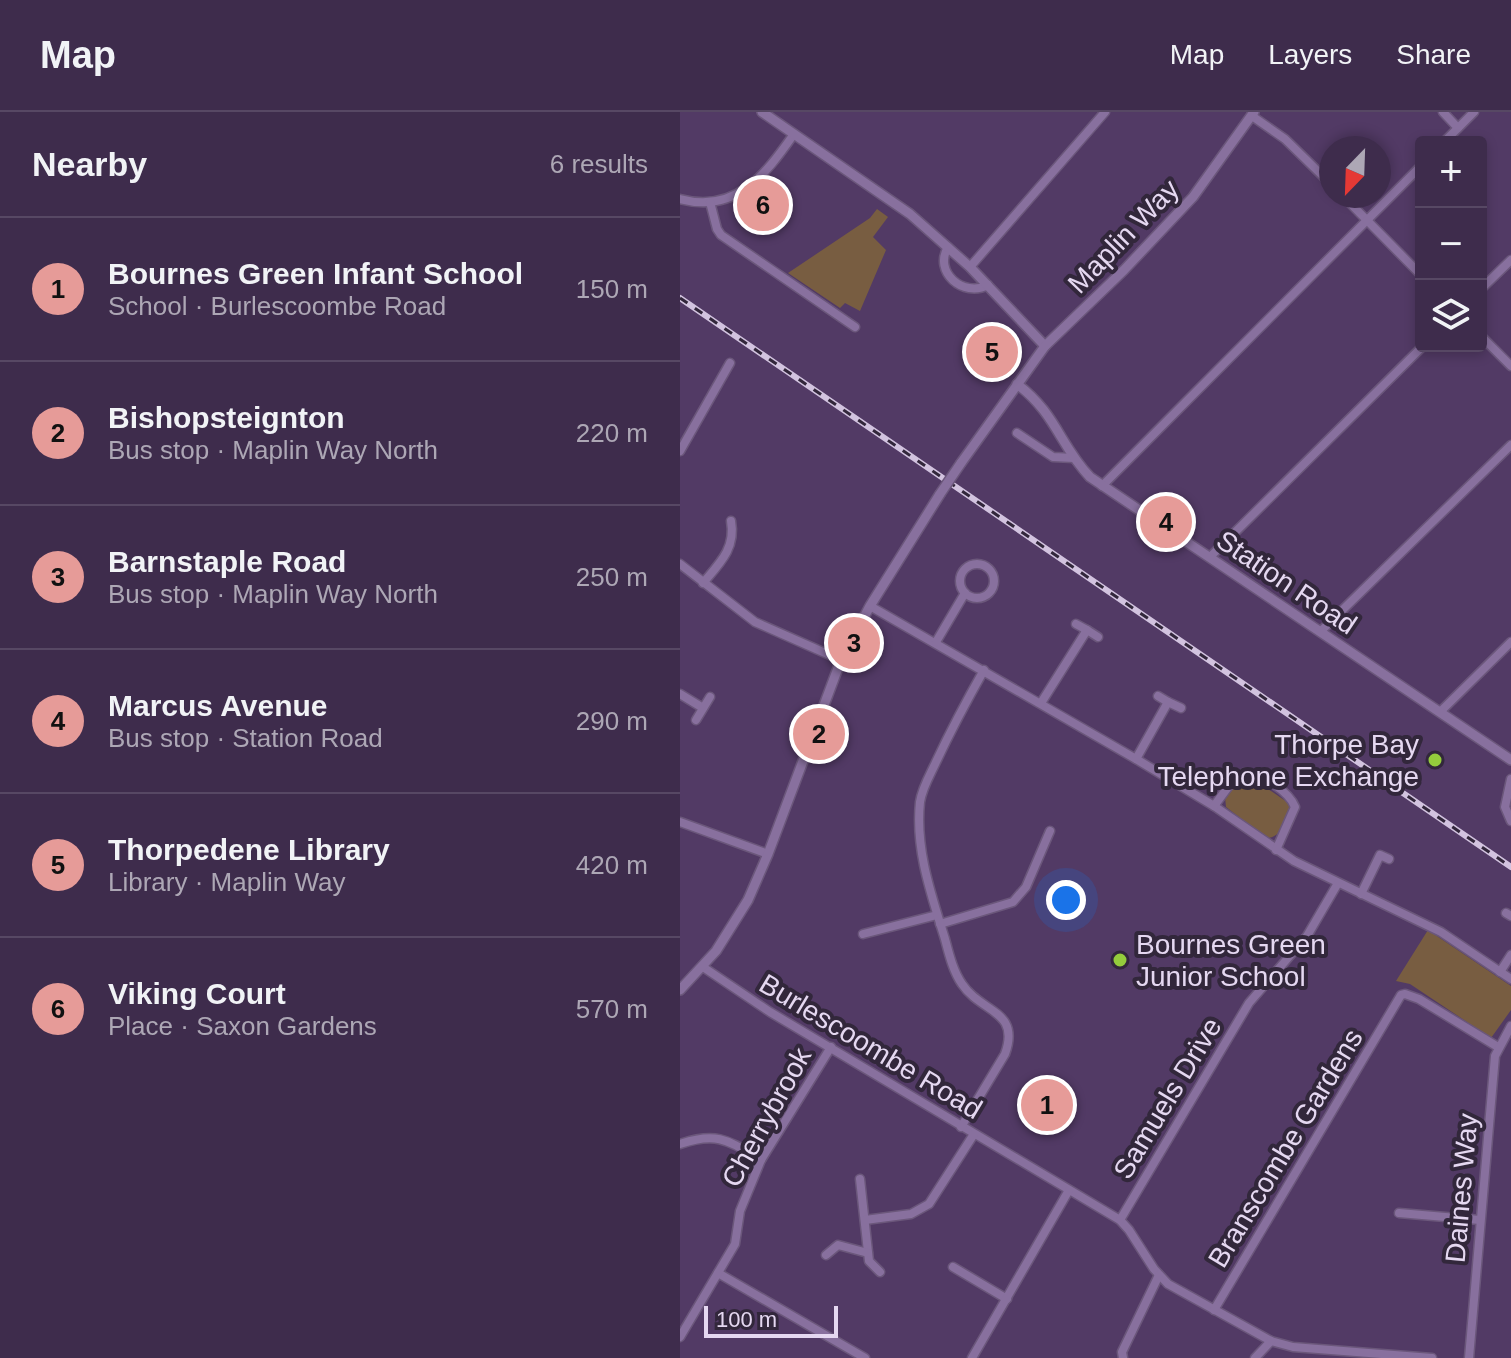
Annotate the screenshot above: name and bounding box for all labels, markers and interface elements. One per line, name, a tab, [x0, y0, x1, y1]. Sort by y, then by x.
text: Map	[40, 34, 116, 76]
text: Map	[1170, 39, 1224, 70]
text: Layers	[1268, 39, 1352, 70]
text: Share	[1396, 39, 1471, 70]
north arrow	[1319, 136, 1391, 208]
map controls	[1415, 136, 1487, 352]
button: +	[1415, 136, 1487, 208]
text: Nearby	[32, 145, 147, 183]
text: 6 results	[550, 149, 648, 179]
street label: Maplin Way	[1062, 173, 1185, 299]
pin: 6	[737, 175, 789, 235]
button: −	[1415, 208, 1487, 280]
text: Bournes Green Infant School	[108, 257, 523, 290]
text: 1	[51, 274, 65, 304]
text: 150 m	[576, 274, 648, 304]
button: layers	[1415, 280, 1487, 352]
text: School · Burlescoombe Road	[108, 291, 446, 321]
pin: 5	[966, 322, 1018, 382]
text: Bishopsteignton	[108, 401, 345, 434]
text: 2	[51, 418, 65, 448]
text: 220 m	[576, 418, 648, 448]
text: Bus stop · Maplin Way North	[108, 435, 438, 465]
pin: 4	[1140, 492, 1192, 552]
street label: Station Road	[1211, 524, 1362, 641]
text: Barnstaple Road	[108, 545, 346, 578]
text: 3	[51, 562, 65, 592]
text: 250 m	[576, 562, 648, 592]
text: Bus stop · Maplin Way North	[108, 579, 438, 609]
pin: 3	[828, 613, 880, 673]
text: Marcus Avenue	[108, 689, 328, 722]
pin: 2	[793, 704, 845, 764]
text: 4	[51, 706, 65, 736]
text: 290 m	[576, 706, 648, 736]
text: Bus stop · Station Road	[108, 723, 383, 753]
place label: Thorpe Bay Telephone Exchange	[1157, 729, 1419, 792]
marker: Thorpe Bay Telephone Exchange	[1426, 751, 1444, 769]
text: Thorpedene Library	[108, 833, 390, 866]
text: 5	[51, 850, 65, 880]
text: 420 m	[576, 850, 648, 880]
text: Library · Maplin Way	[108, 867, 345, 897]
your location	[1046, 880, 1086, 920]
place label: Bournes Green Junior School	[1136, 929, 1326, 992]
marker: Bournes Green Junior School	[1111, 951, 1129, 969]
street label: Burlescoombe Road	[754, 968, 987, 1125]
text: Viking Court	[108, 977, 286, 1010]
text: 6	[51, 994, 65, 1024]
text: 570 m	[576, 994, 648, 1024]
text: Place · Saxon Gardens	[108, 1011, 377, 1041]
street label: Samuels Drive	[1107, 1012, 1228, 1184]
street label: Branscombe Gardens	[1202, 1024, 1369, 1273]
street label: Cherrybrook	[716, 1041, 818, 1192]
pin: 1	[1021, 1075, 1073, 1135]
street label: Daines Way	[1440, 1112, 1483, 1264]
scale bar	[704, 1302, 838, 1338]
text: 100 m	[716, 1307, 777, 1332]

